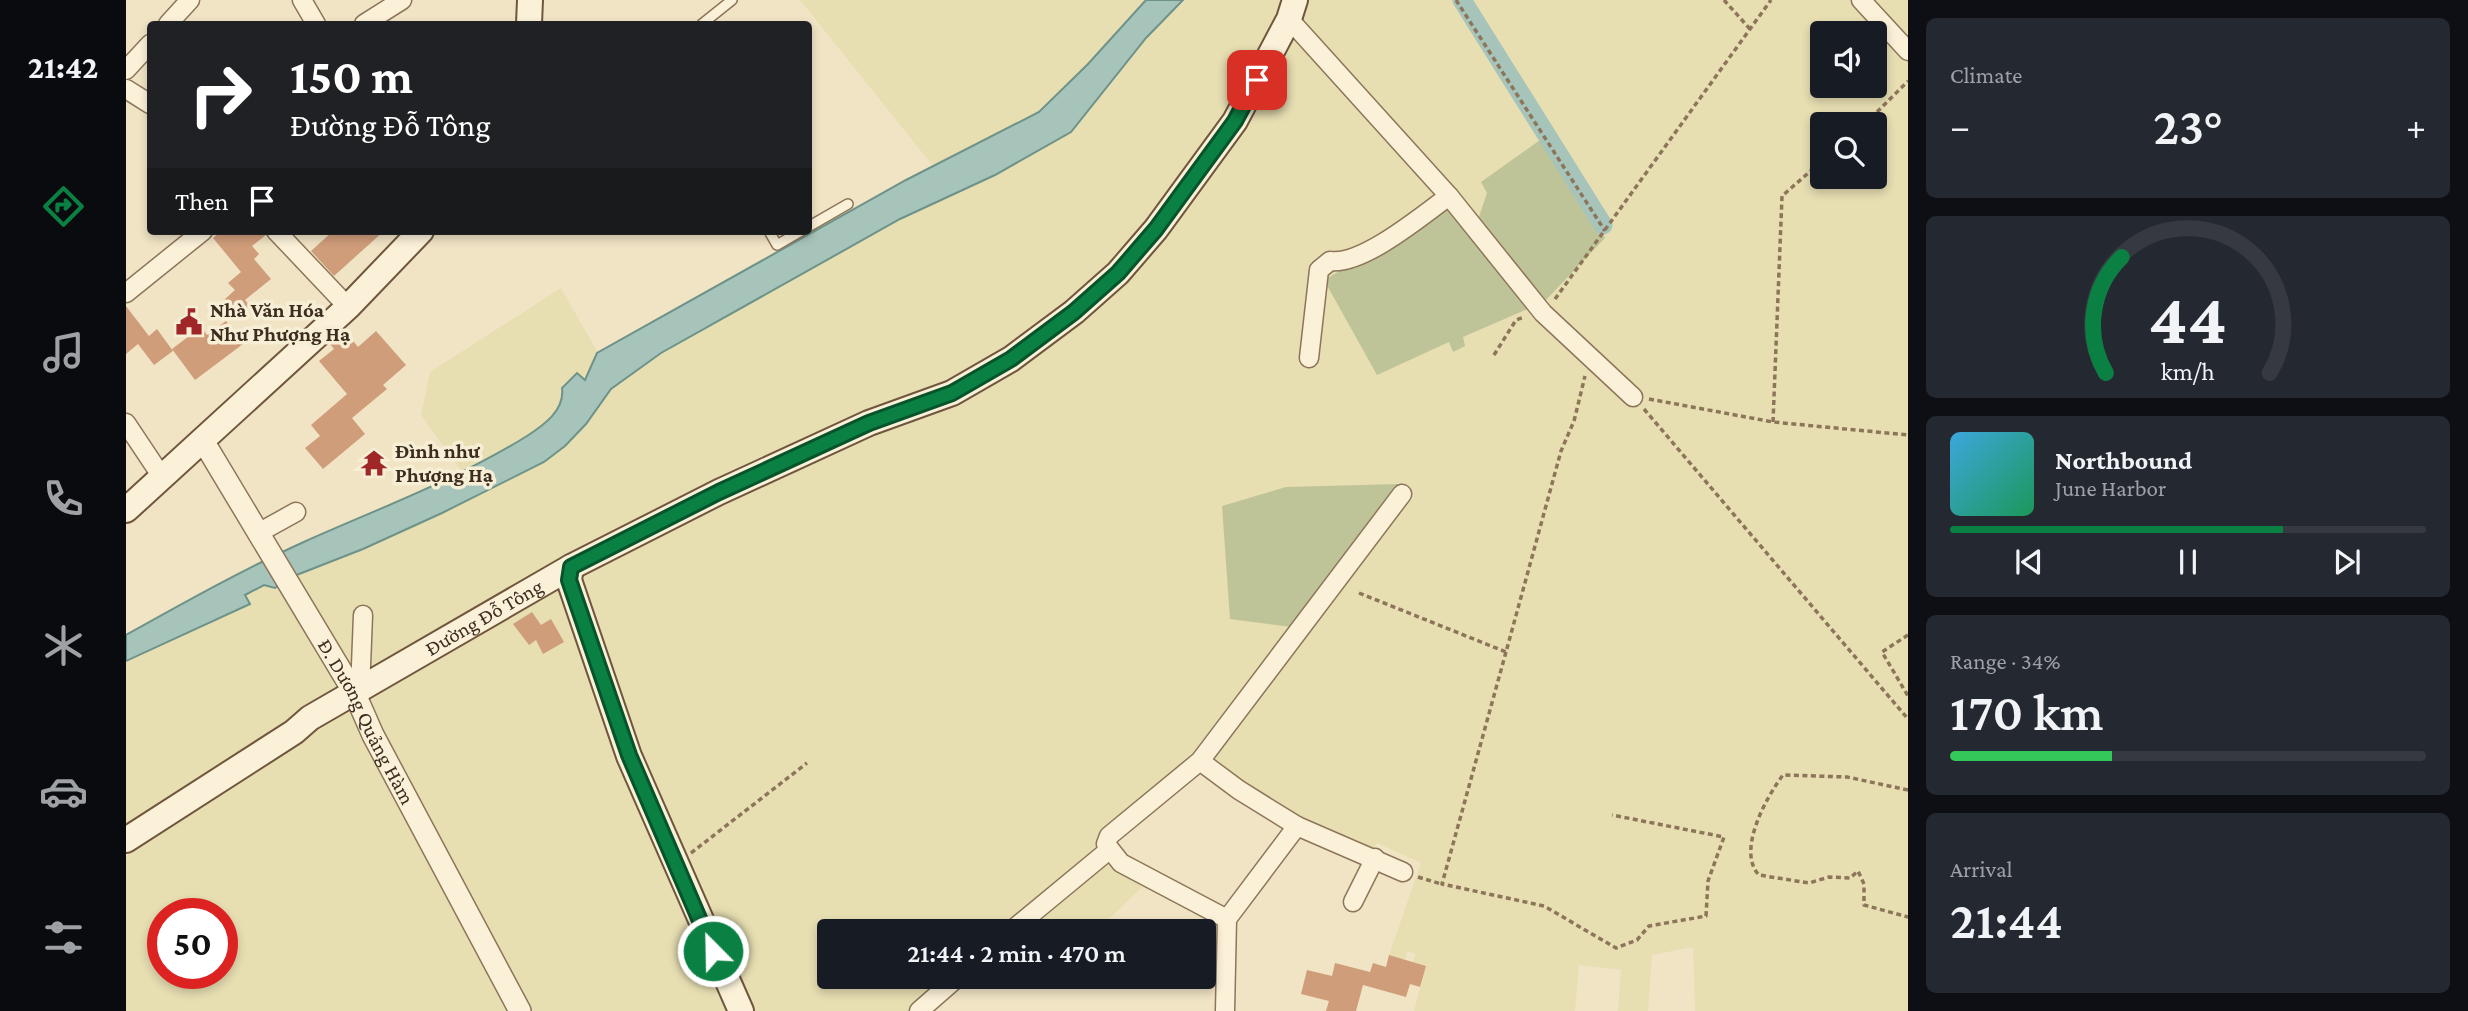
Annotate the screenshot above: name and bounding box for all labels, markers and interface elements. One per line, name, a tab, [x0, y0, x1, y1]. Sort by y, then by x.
map controls	[1810, 21, 1887, 189]
button: sound	[1810, 21, 1887, 98]
text: 21:42	[28, 49, 98, 85]
icon: right	[175, 49, 266, 140]
text: 150 m	[290, 49, 413, 104]
pin	[1227, 50, 1287, 110]
icon: arrive	[1238, 61, 1276, 99]
text: Climate	[1950, 62, 2022, 88]
text: 23°	[2153, 97, 2223, 155]
text: −	[1950, 105, 1970, 147]
text: +	[2406, 105, 2426, 147]
text: Đường Đỗ Tông	[290, 107, 491, 143]
button: search	[1810, 112, 1887, 189]
icon: directions	[39, 182, 88, 231]
icon: arrive	[243, 182, 281, 220]
text: Then	[175, 187, 229, 216]
text: 44	[2149, 279, 2227, 360]
place label: Nhà Văn Hóa Như Phượng Hạ	[210, 298, 351, 346]
public building icon: Nhà Văn Hóa Như Phượng Hạ	[174, 307, 204, 337]
icon: music	[39, 328, 88, 377]
text: km/h	[2161, 358, 2215, 385]
place label: Đình như Phượng Hạ	[395, 439, 494, 487]
text: Northbound	[2055, 446, 2192, 475]
temple icon: Đình như Phượng Hạ	[359, 448, 389, 478]
icon: phone	[39, 474, 88, 523]
text: June Harbor	[2055, 475, 2166, 501]
icon: previous	[2010, 543, 2048, 581]
icon: pause	[2169, 543, 2207, 581]
icon: next	[2328, 543, 2366, 581]
street label: Đường Đỗ Tông	[421, 574, 547, 661]
icon: climate	[39, 621, 88, 670]
street label: Đ. Dương Quảng Hàm	[313, 634, 420, 809]
text: Range · 34%	[1950, 648, 2061, 674]
text: 170 km	[1950, 683, 2103, 741]
icon: car	[39, 767, 88, 816]
text: Arrival	[1950, 856, 2013, 882]
text: 21:44	[1950, 891, 2063, 949]
speed limit sign: 50	[147, 898, 238, 989]
icon: filters	[39, 913, 88, 962]
position arrow	[676, 914, 750, 988]
text: 21:44 · 2 min · 470 m	[907, 939, 1126, 968]

